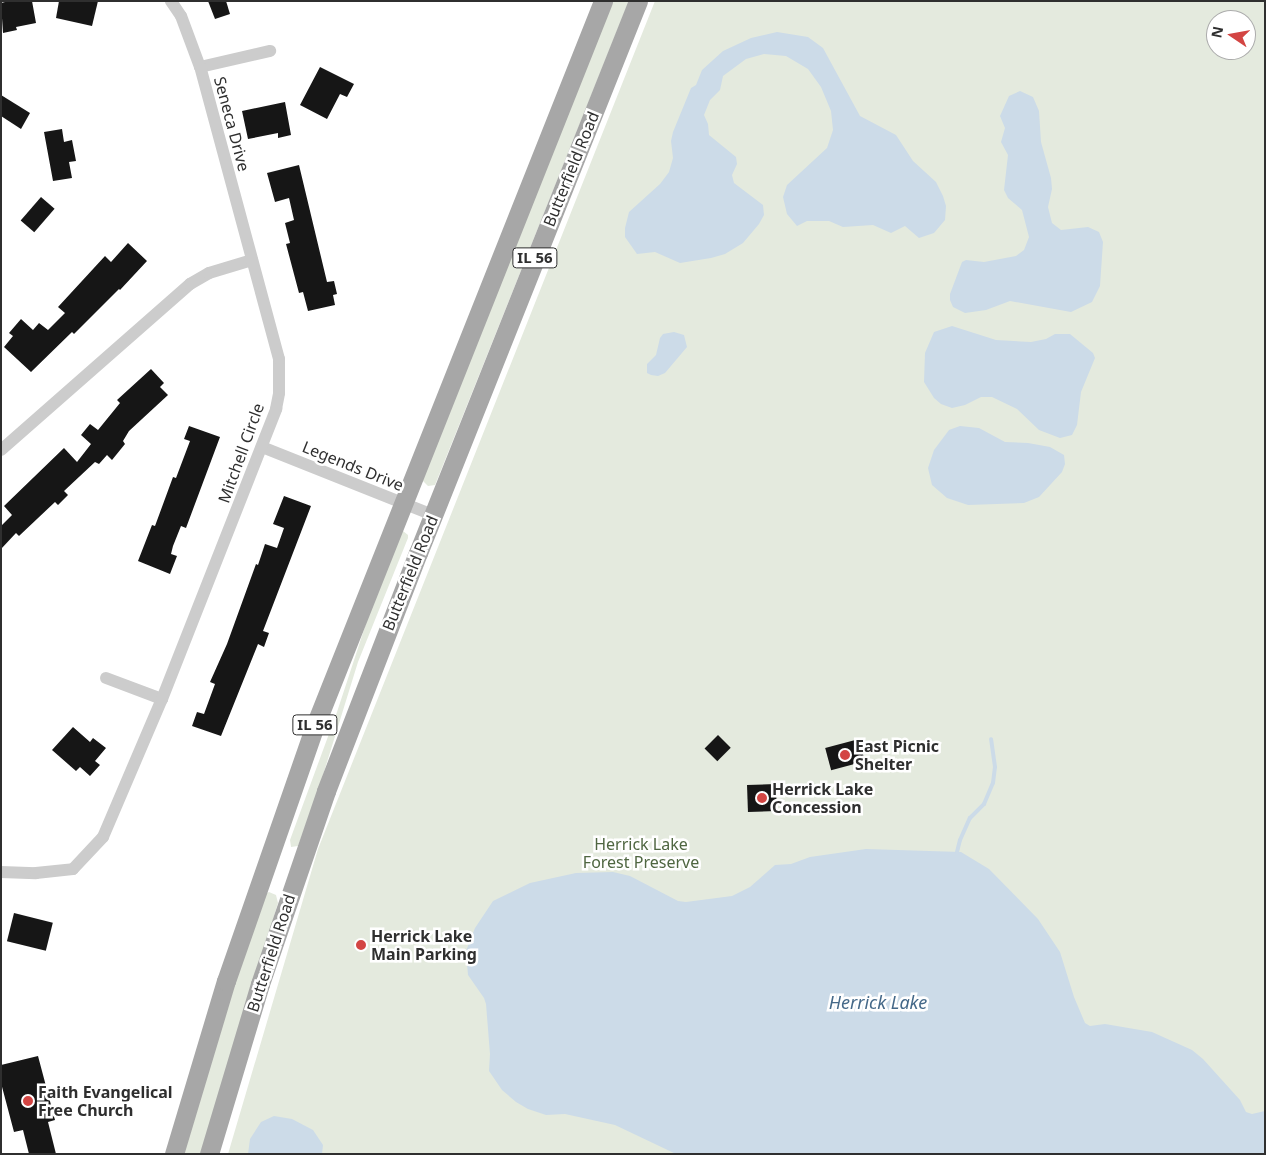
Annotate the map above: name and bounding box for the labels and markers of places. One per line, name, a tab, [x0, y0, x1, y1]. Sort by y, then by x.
place label: East Picnic Shelter	[855, 736, 939, 774]
marker: East Picnic Shelter	[839, 749, 851, 761]
place label: Herrick Lake Concession	[772, 779, 873, 817]
marker: Herrick Lake Concession	[756, 792, 768, 804]
place label: Herrick Lake Main Parking	[371, 926, 477, 964]
marker: Herrick Lake Main Parking	[355, 939, 367, 951]
place label: Faith Evangelical Free Church	[38, 1082, 173, 1120]
marker: Faith Evangelical Free Church	[22, 1095, 34, 1107]

